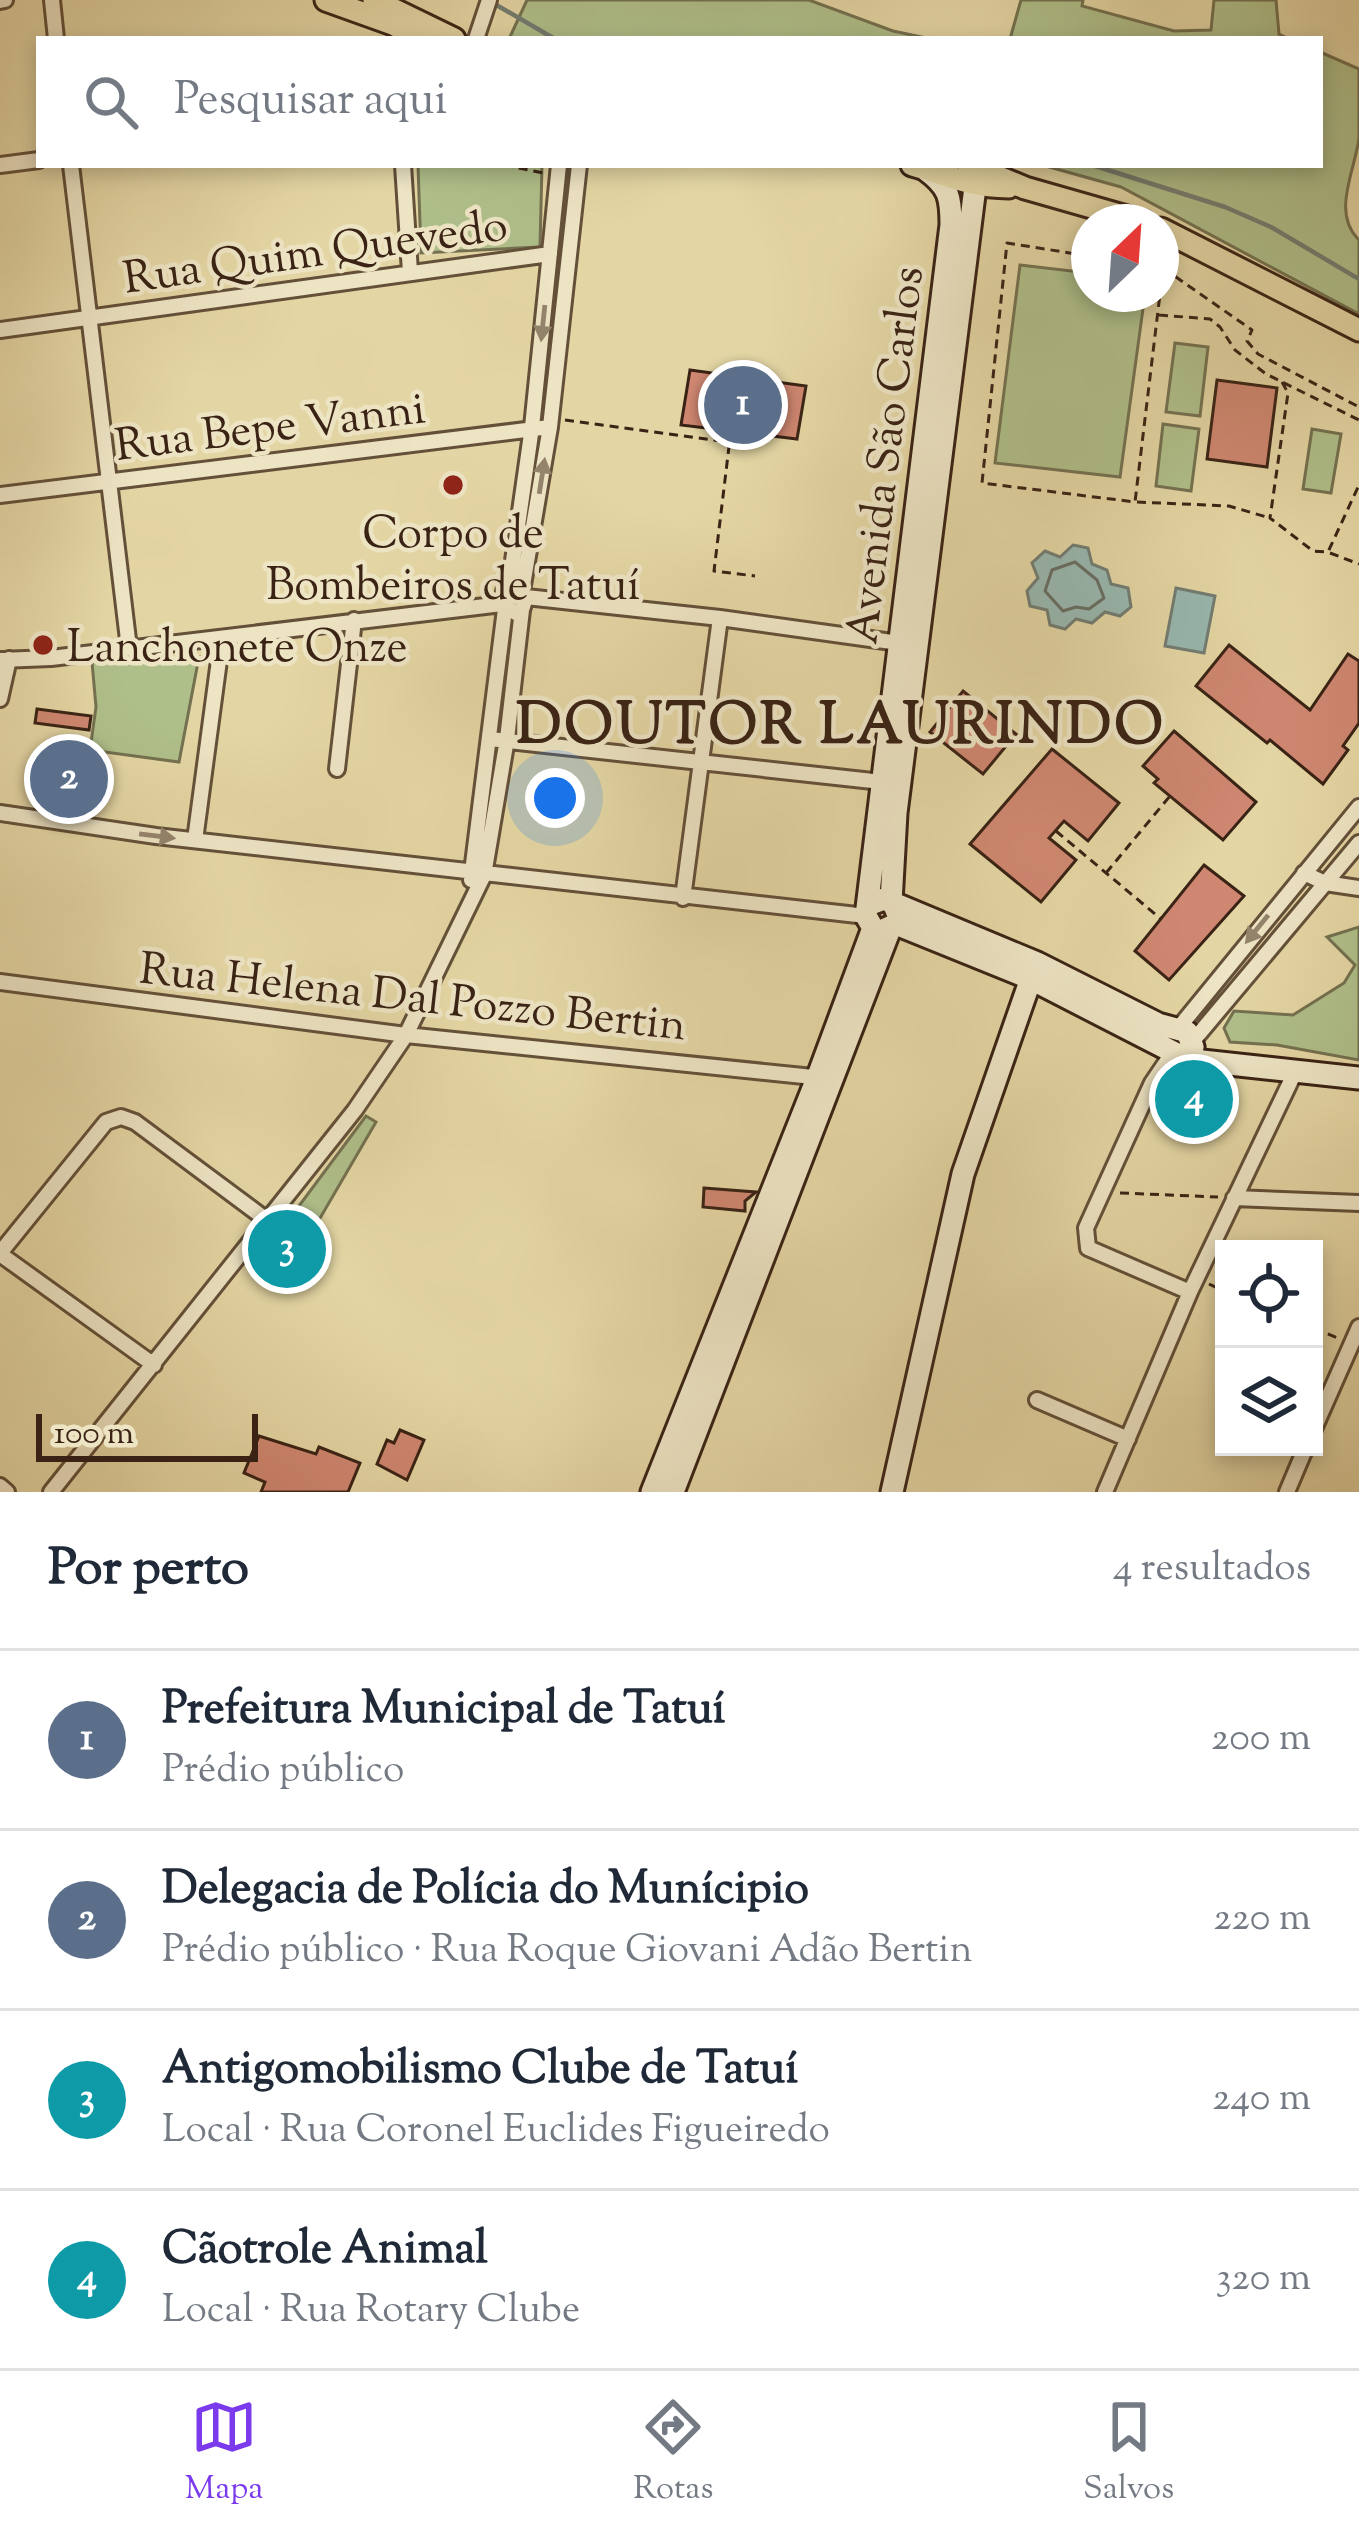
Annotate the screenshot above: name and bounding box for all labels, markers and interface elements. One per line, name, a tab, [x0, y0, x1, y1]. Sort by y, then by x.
search box	[36, 36, 1323, 168]
icon: search	[78, 69, 144, 135]
text: Pesquisar aqui	[174, 70, 447, 135]
street label: Rua Quim Quevedo	[119, 196, 512, 315]
north arrow	[1071, 204, 1179, 312]
street label: Avenida São Carlos	[833, 263, 944, 648]
one-way arrow	[533, 305, 552, 342]
pin: 1	[704, 360, 782, 450]
street label: Rua Bepe Vanni	[112, 379, 429, 482]
one-way arrow	[532, 457, 551, 494]
marker: Corpo de Bombeiros de Tatuí	[440, 472, 466, 498]
place label: Corpo de Bombeiros de Tatuí	[266, 504, 640, 621]
place label: Lanchonete Onze	[67, 618, 408, 683]
marker: Lanchonete Onze	[30, 632, 56, 658]
district label: DOUTOR LAURINDO	[516, 687, 1166, 769]
pin: 2	[30, 734, 108, 824]
your location	[525, 768, 585, 828]
one-way arrow	[139, 827, 176, 846]
one-way arrow	[1245, 914, 1271, 944]
street label: Rua Helena Dal Pozzo Bertin	[136, 939, 689, 1062]
pin: 4	[1155, 1054, 1233, 1144]
pin: 3	[248, 1204, 326, 1294]
map controls	[1215, 1240, 1323, 1456]
button: locate	[1215, 1240, 1323, 1348]
button: layers	[1215, 1348, 1323, 1456]
scale bar	[36, 1408, 258, 1461]
text: 100 m	[54, 1411, 134, 1459]
text: Por perto	[48, 1534, 249, 1607]
text: 4 resultados	[1113, 1542, 1311, 1598]
text: Prefeitura Municipal de Tatuí	[162, 1679, 725, 1744]
text: 1	[80, 1712, 94, 1768]
text: 200 m	[1211, 1712, 1311, 1768]
text: Prédio público	[162, 1744, 404, 1800]
text: Delegacia de Polícia do Munícipio	[162, 1859, 809, 1924]
text: 2	[78, 1892, 96, 1948]
text: 220 m	[1213, 1892, 1311, 1948]
text: Prédio público · Rua Roque Giovani Adão Bertin	[162, 1924, 973, 1980]
text: Antigomobilismo Clube de Tatuí	[162, 2039, 798, 2104]
text: 3	[79, 2072, 95, 2128]
text: 240 m	[1212, 2072, 1311, 2128]
text: Local · Rua Coronel Euclides Figueiredo	[162, 2104, 830, 2160]
text: Cãotrole Animal	[162, 2219, 488, 2284]
text: 4	[77, 2252, 97, 2308]
text: 320 m	[1216, 2252, 1311, 2308]
text: Local · Rua Rotary Clube	[162, 2284, 580, 2340]
tab: Mapa	[185, 2394, 264, 2514]
tab: Rotas	[633, 2394, 713, 2514]
tab: Salvos	[1083, 2394, 1174, 2514]

